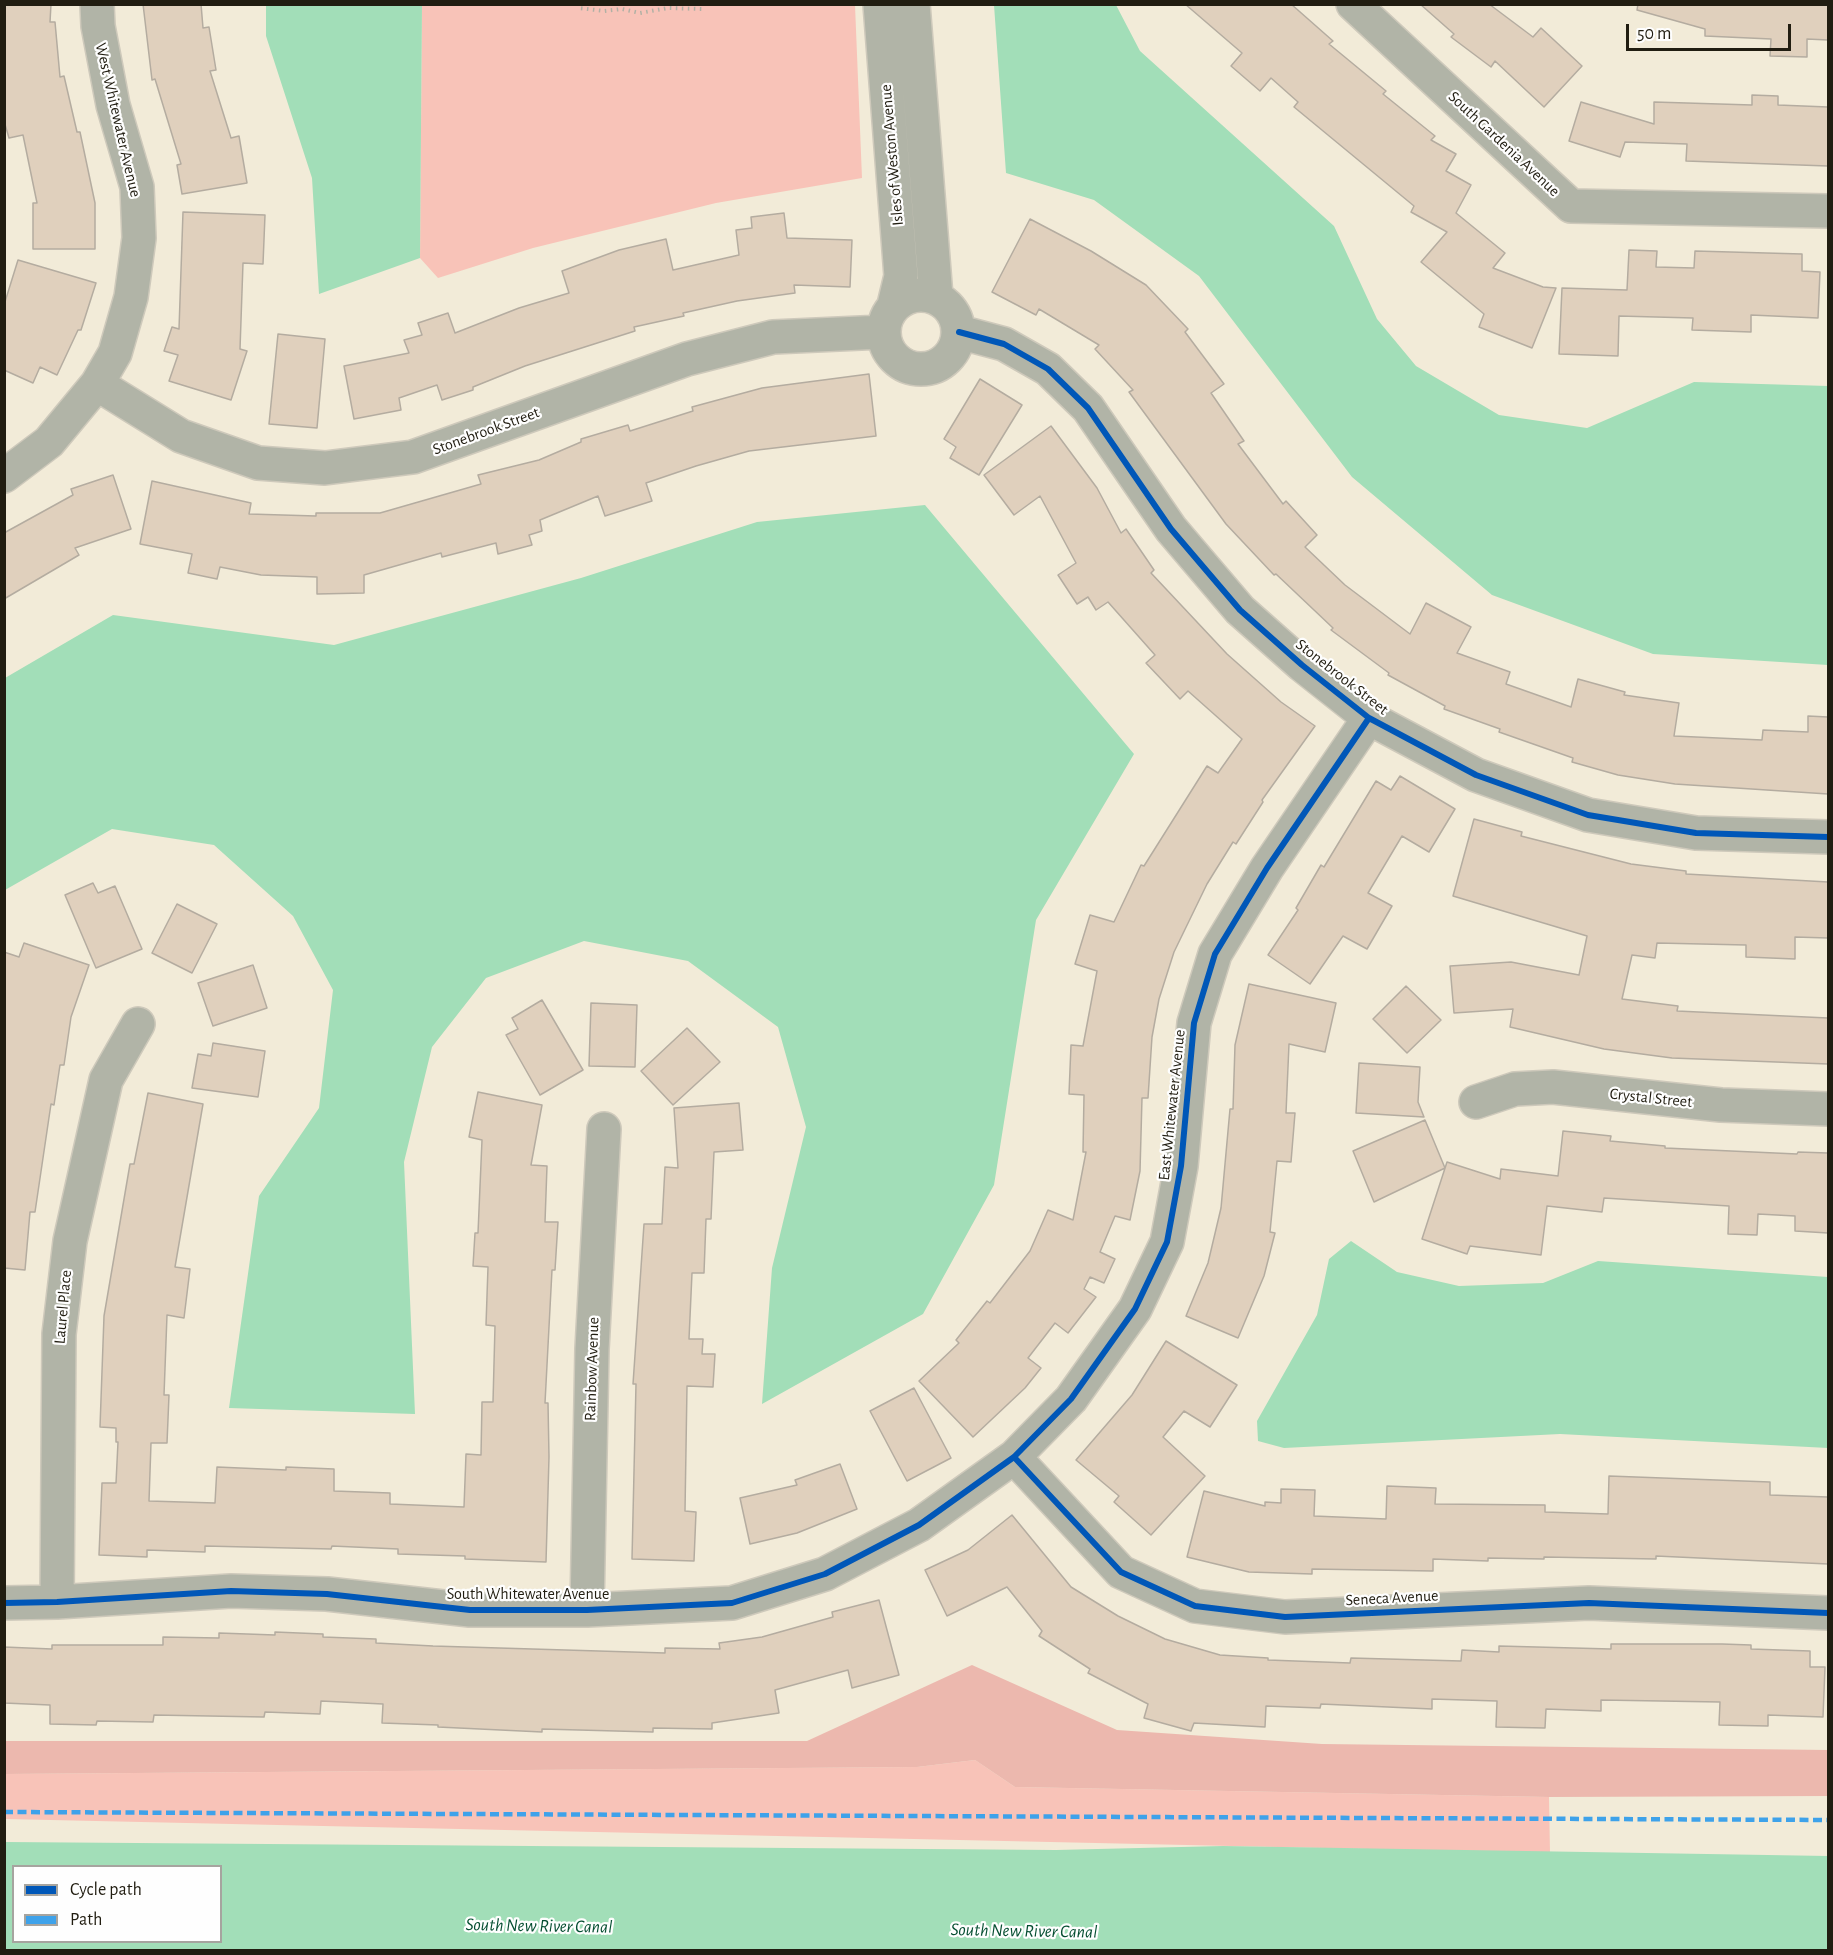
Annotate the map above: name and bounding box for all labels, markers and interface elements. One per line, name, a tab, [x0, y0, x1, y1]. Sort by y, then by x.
scale bar	[1629, 12, 1794, 50]
text: 50 m	[1637, 25, 1671, 43]
street label: West Whitewater Avenue	[91, 41, 145, 199]
street label: Isles of Weston Avenue	[876, 84, 908, 226]
street label: South Gardenia Avenue	[1444, 87, 1564, 201]
street label: Stonebrook Street	[430, 403, 542, 459]
street label: Stonebrook Street	[1292, 635, 1392, 719]
street label: East Whitewater Avenue	[1155, 1029, 1189, 1181]
street label: Crystal Street	[1609, 1084, 1693, 1112]
street label: Laurel Place	[50, 1269, 76, 1345]
street label: Rainbow Avenue	[581, 1317, 603, 1421]
street label: South Whitewater Avenue	[447, 1584, 609, 1604]
street label: Seneca Avenue	[1345, 1586, 1439, 1610]
legend	[12, 1865, 222, 1943]
text: Cycle path	[70, 1881, 142, 1899]
text: Path	[70, 1911, 102, 1929]
water label: South New River Canal	[465, 1914, 613, 1938]
water label: South New River Canal	[950, 1919, 1098, 1943]

